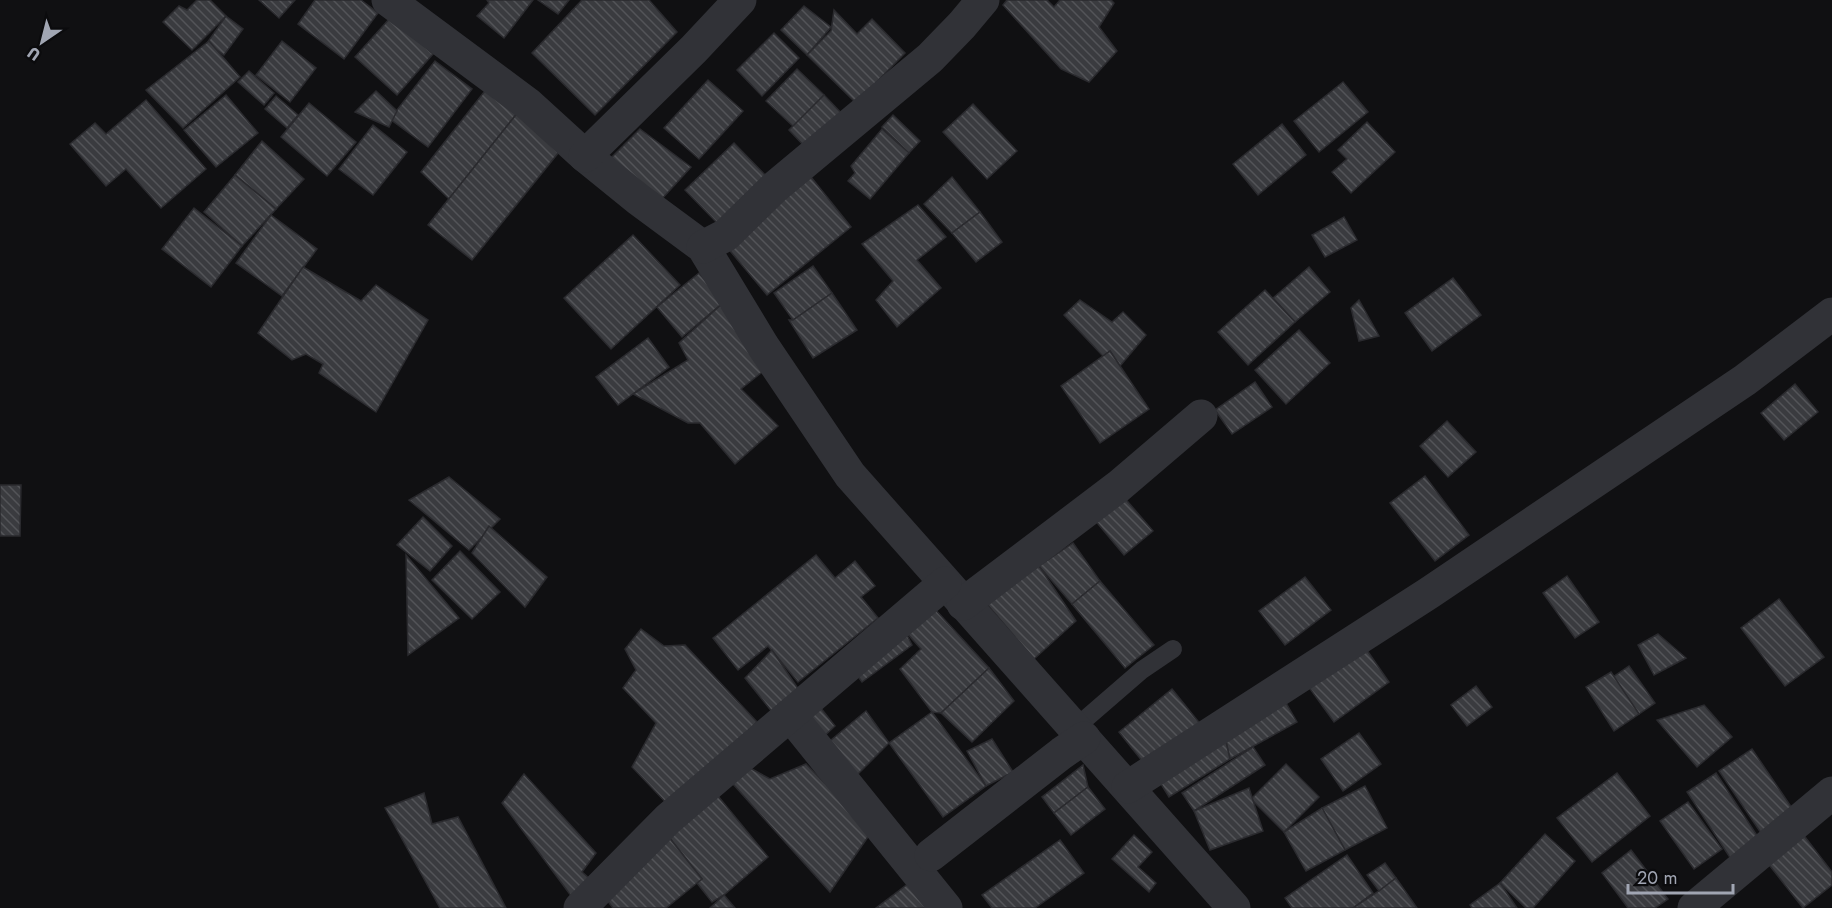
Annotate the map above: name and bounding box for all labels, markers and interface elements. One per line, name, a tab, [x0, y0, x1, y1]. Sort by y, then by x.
north arrow	[12, 12, 72, 72]
text: U	[22, 41, 45, 67]
scale bar	[1628, 857, 1733, 895]
text: 20 m	[1637, 865, 1677, 891]

